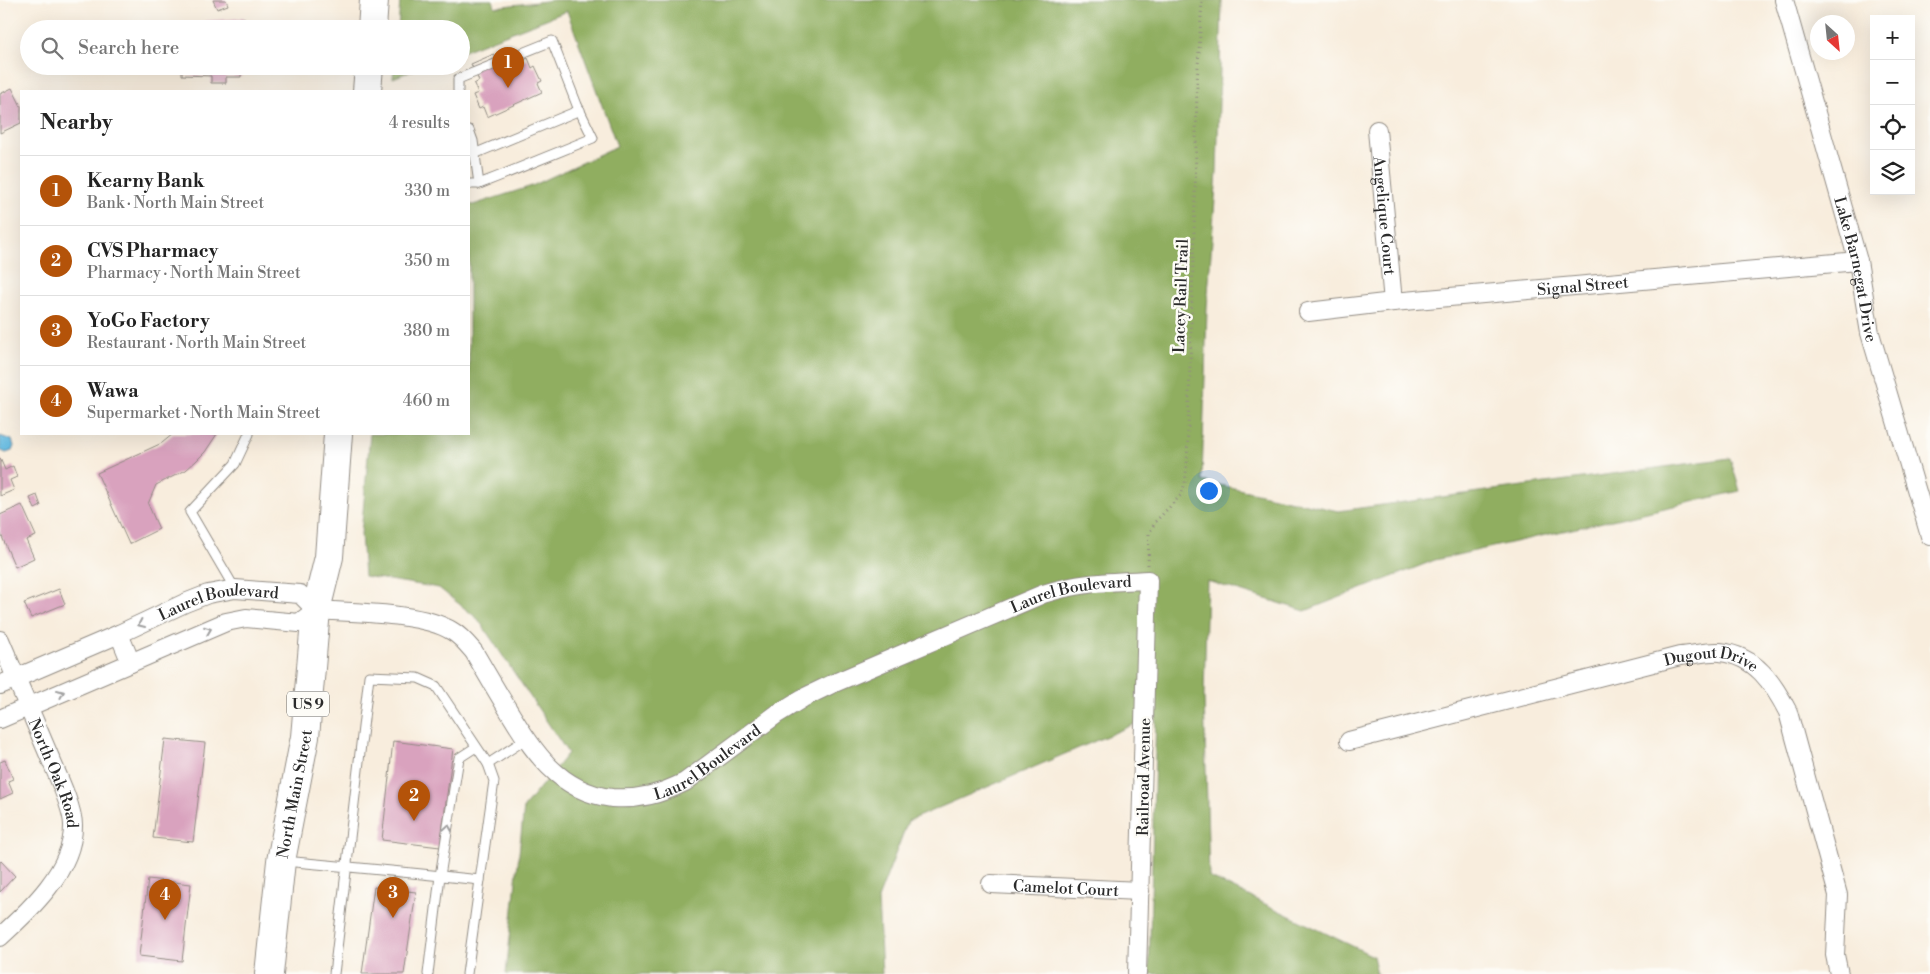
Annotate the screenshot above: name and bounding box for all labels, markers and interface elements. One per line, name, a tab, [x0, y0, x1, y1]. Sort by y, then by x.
north arrow	[1810, 15, 1855, 60]
map controls	[1870, 15, 1915, 195]
button: +	[1870, 15, 1915, 60]
search box	[20, 20, 470, 75]
icon: search	[38, 34, 66, 62]
text: Search here	[78, 36, 179, 60]
pin: 1	[492, 47, 524, 88]
button: −	[1870, 60, 1915, 105]
button: locate	[1870, 105, 1915, 150]
text: Nearby	[40, 110, 113, 136]
text: 4 results	[389, 113, 450, 133]
button: layers	[1870, 150, 1915, 195]
street label: Angelique Court	[1368, 154, 1399, 276]
text: Kearny Bank	[87, 169, 204, 193]
text: 1	[52, 181, 60, 201]
text: 330 m	[404, 181, 450, 201]
text: Bank · North Main Street	[87, 193, 264, 213]
street label: Lake Barnegat Drive	[1829, 194, 1881, 345]
street label: Lacey Rail Trail	[1169, 238, 1193, 353]
text: CVS Pharmacy	[87, 239, 218, 263]
text: 2	[51, 251, 61, 271]
text: 350 m	[404, 251, 450, 271]
text: Pharmacy · North Main Street	[87, 263, 301, 283]
street label: Signal Street	[1536, 272, 1630, 300]
text: YoGo Factory	[87, 309, 210, 333]
text: 3	[51, 321, 61, 341]
text: 380 m	[403, 321, 450, 341]
text: Restaurant · North Main Street	[87, 333, 306, 353]
text: Wawa	[87, 379, 139, 403]
text: 4	[51, 391, 61, 411]
text: 460 m	[403, 391, 450, 411]
text: Supermarket · North Main Street	[87, 403, 320, 423]
your location	[1196, 478, 1222, 504]
street label: Laurel Boulevard	[1007, 572, 1132, 618]
street label: Laurel Boulevard	[155, 580, 279, 625]
one-way arrow	[137, 618, 146, 628]
one-way arrow	[203, 625, 212, 636]
street label: Dugout Drive	[1662, 643, 1763, 677]
one-way arrow	[56, 689, 65, 700]
road number: US 9	[287, 692, 329, 716]
street label: North Oak Road	[24, 715, 82, 829]
street label: Railroad Avenue	[1133, 718, 1155, 836]
street label: Laurel Boulevard	[651, 720, 765, 805]
street label: North Main Street	[273, 729, 317, 860]
pin: 2	[398, 780, 430, 821]
one-way arrow	[442, 823, 452, 832]
street label: Camelot Court	[1012, 876, 1120, 901]
pin: 3	[377, 877, 409, 918]
pin: 4	[149, 879, 181, 920]

